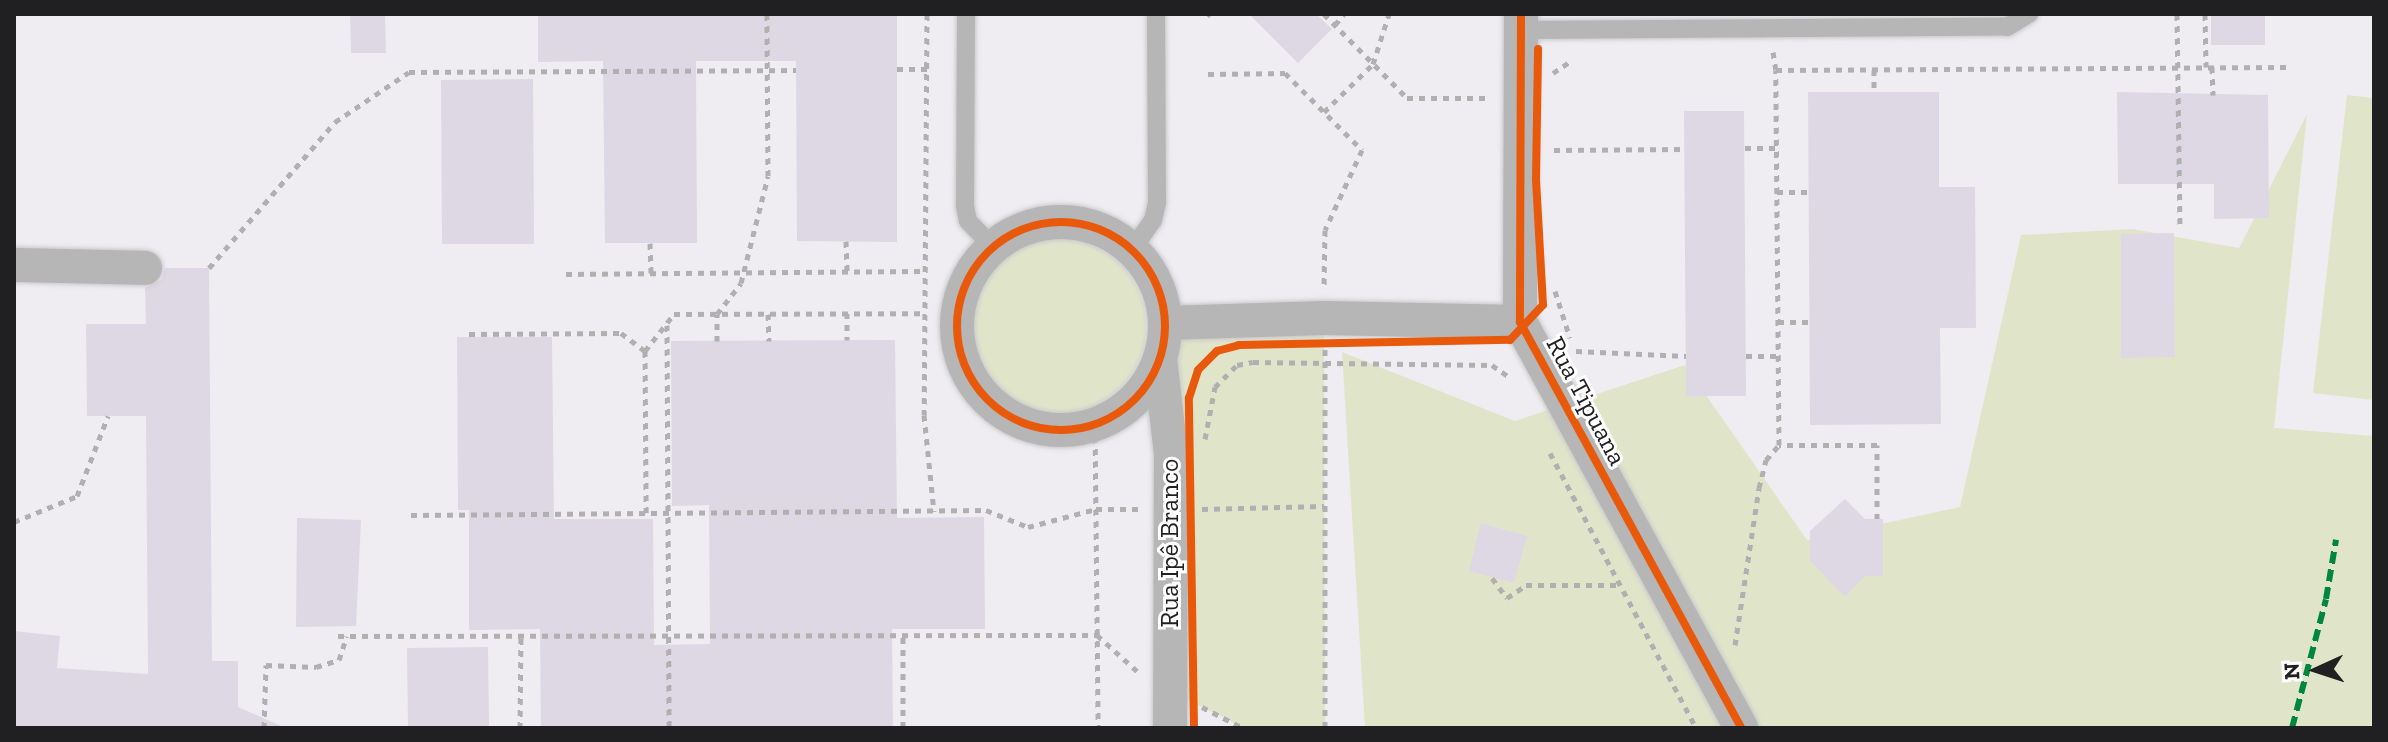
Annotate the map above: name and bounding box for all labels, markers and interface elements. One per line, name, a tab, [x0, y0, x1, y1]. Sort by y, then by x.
street label: Rua Tipuana	[1539, 331, 1633, 471]
street label: Rua Ipê Branco	[1154, 459, 1186, 627]
north arrow	[2276, 630, 2356, 710]
text: N	[2278, 662, 2305, 680]

